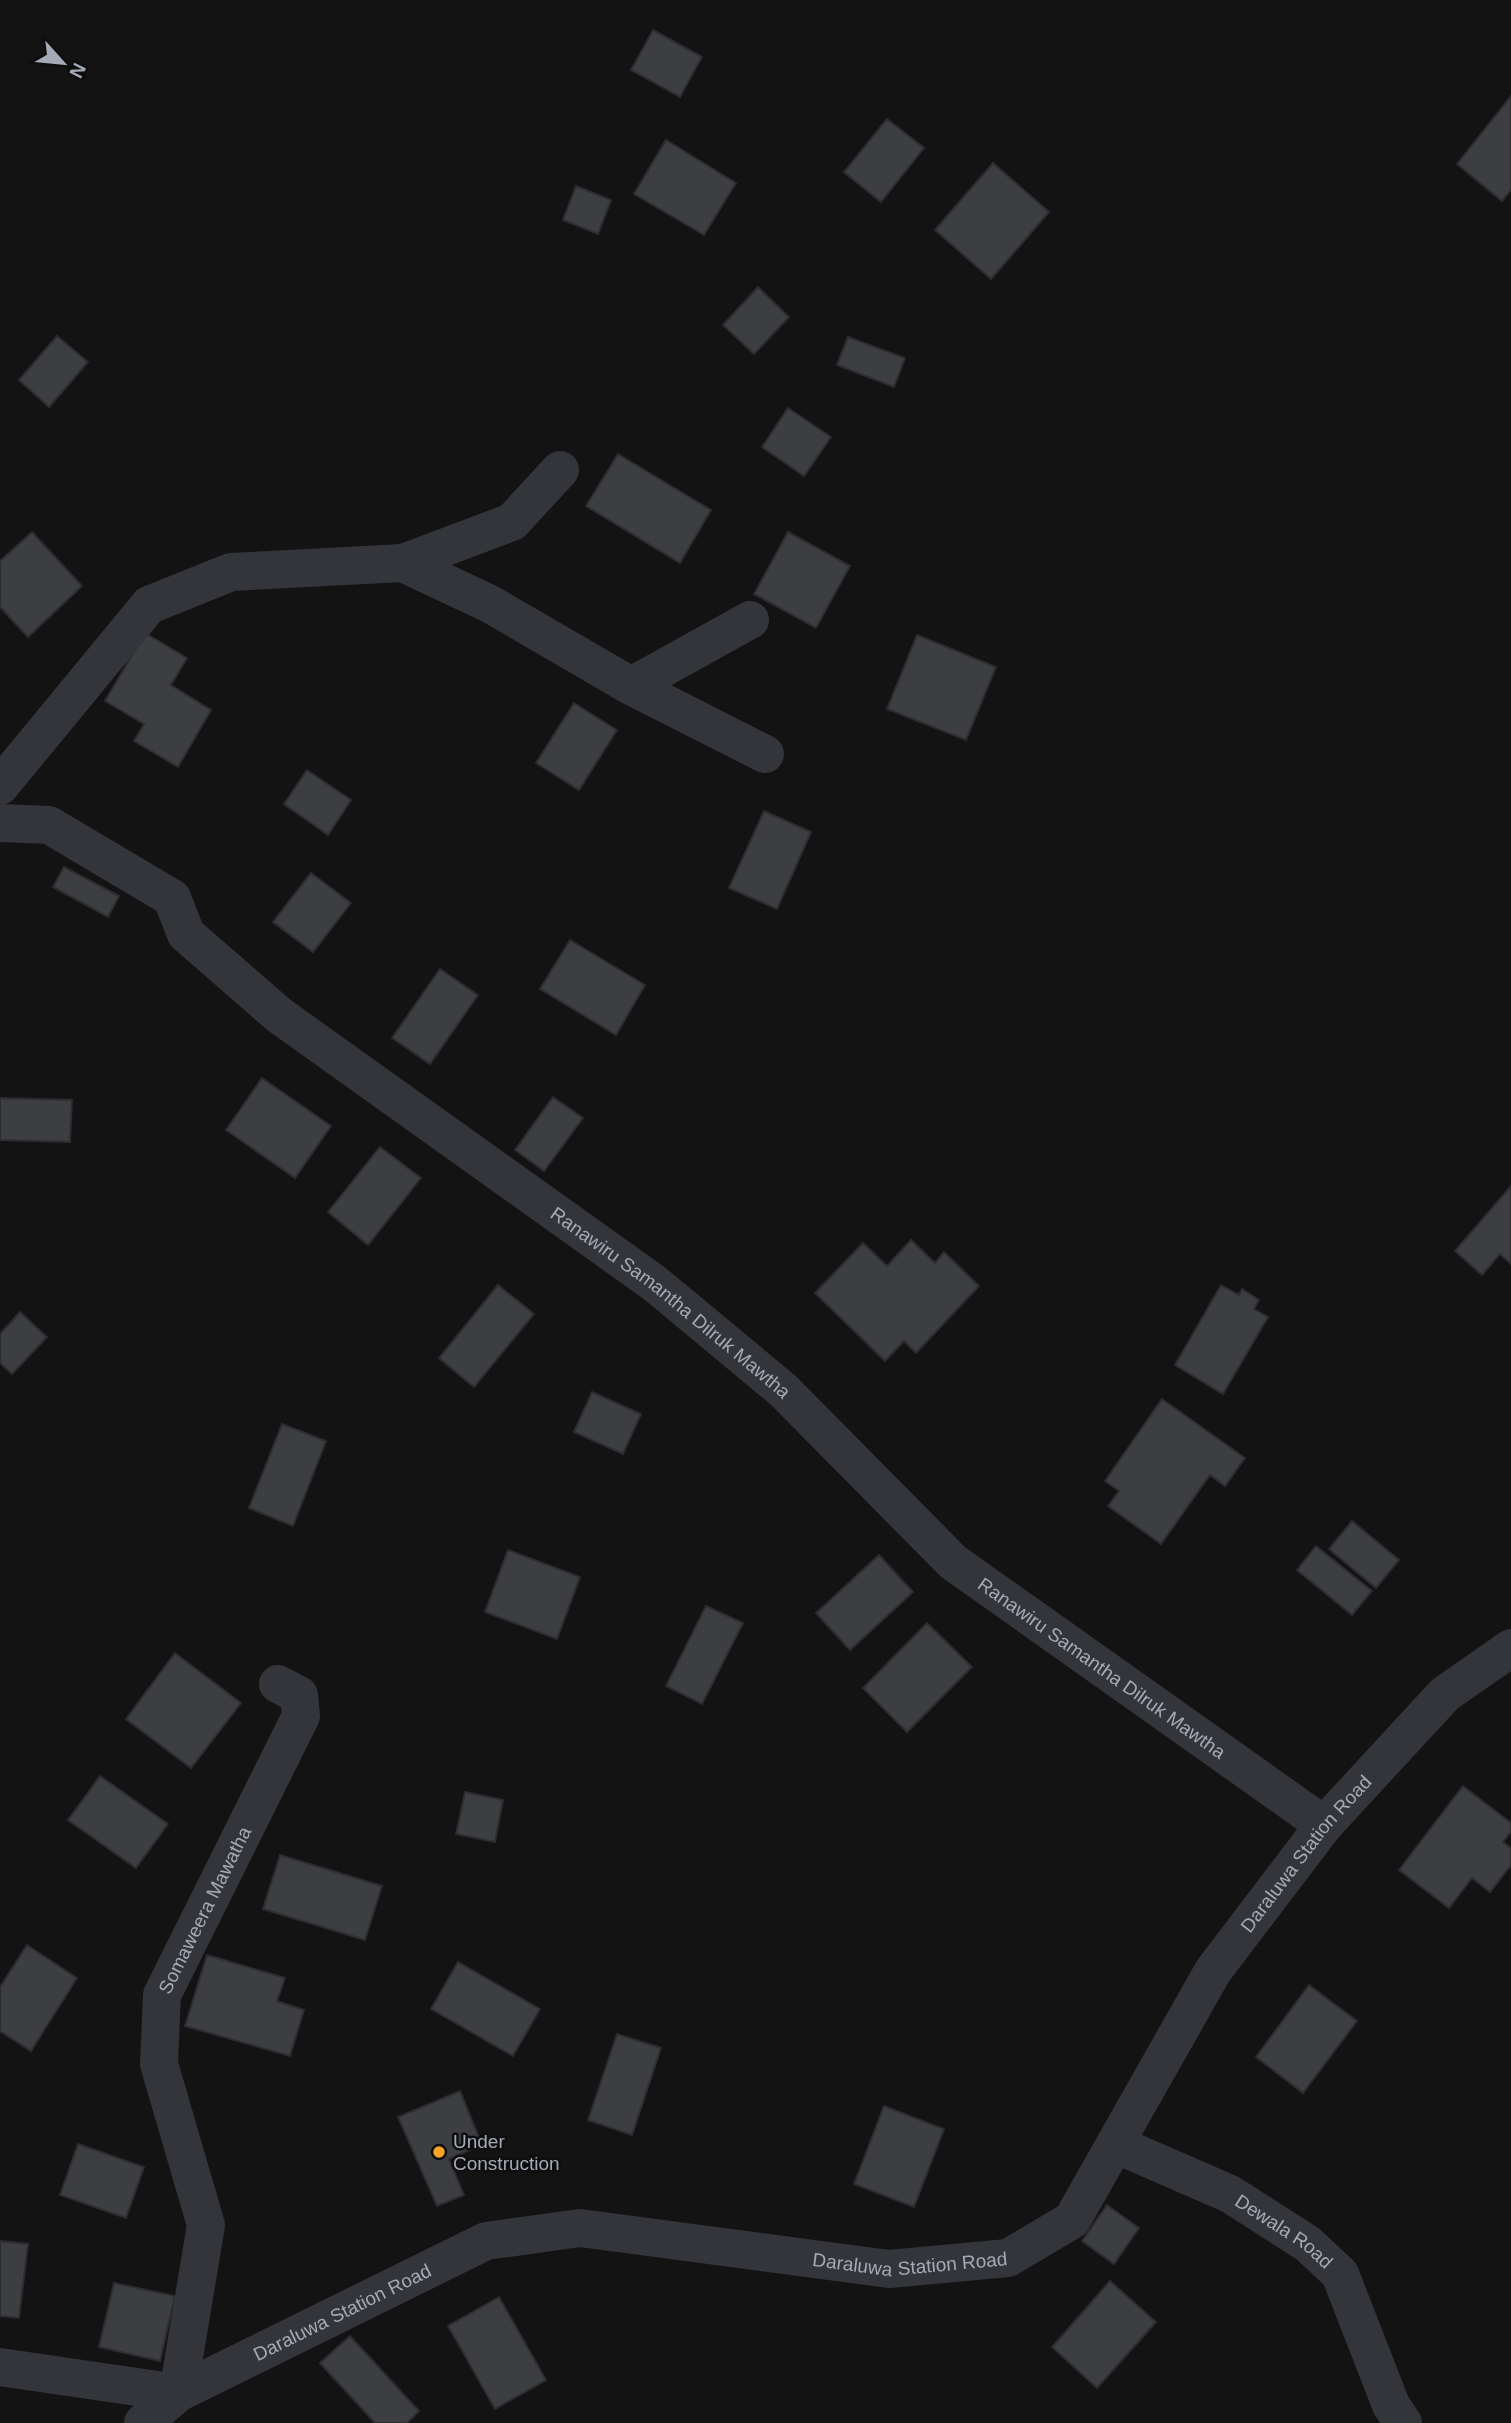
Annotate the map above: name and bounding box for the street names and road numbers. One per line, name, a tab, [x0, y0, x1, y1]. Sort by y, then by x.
street label: Ranawiru Samantha Dilruk Mawtha	[547, 1203, 795, 1403]
street label: Ranawiru Samantha Dilruk Mawtha	[974, 1573, 1230, 1763]
street label: Daraluwa Station Road	[1236, 1771, 1376, 1936]
street label: Somaweera Mawatha	[154, 1823, 255, 1997]
street label: Dewala Road	[1231, 2190, 1337, 2273]
street label: Daraluwa Station Road	[811, 2248, 1008, 2280]
street label: Daraluwa Station Road	[250, 2260, 435, 2365]

